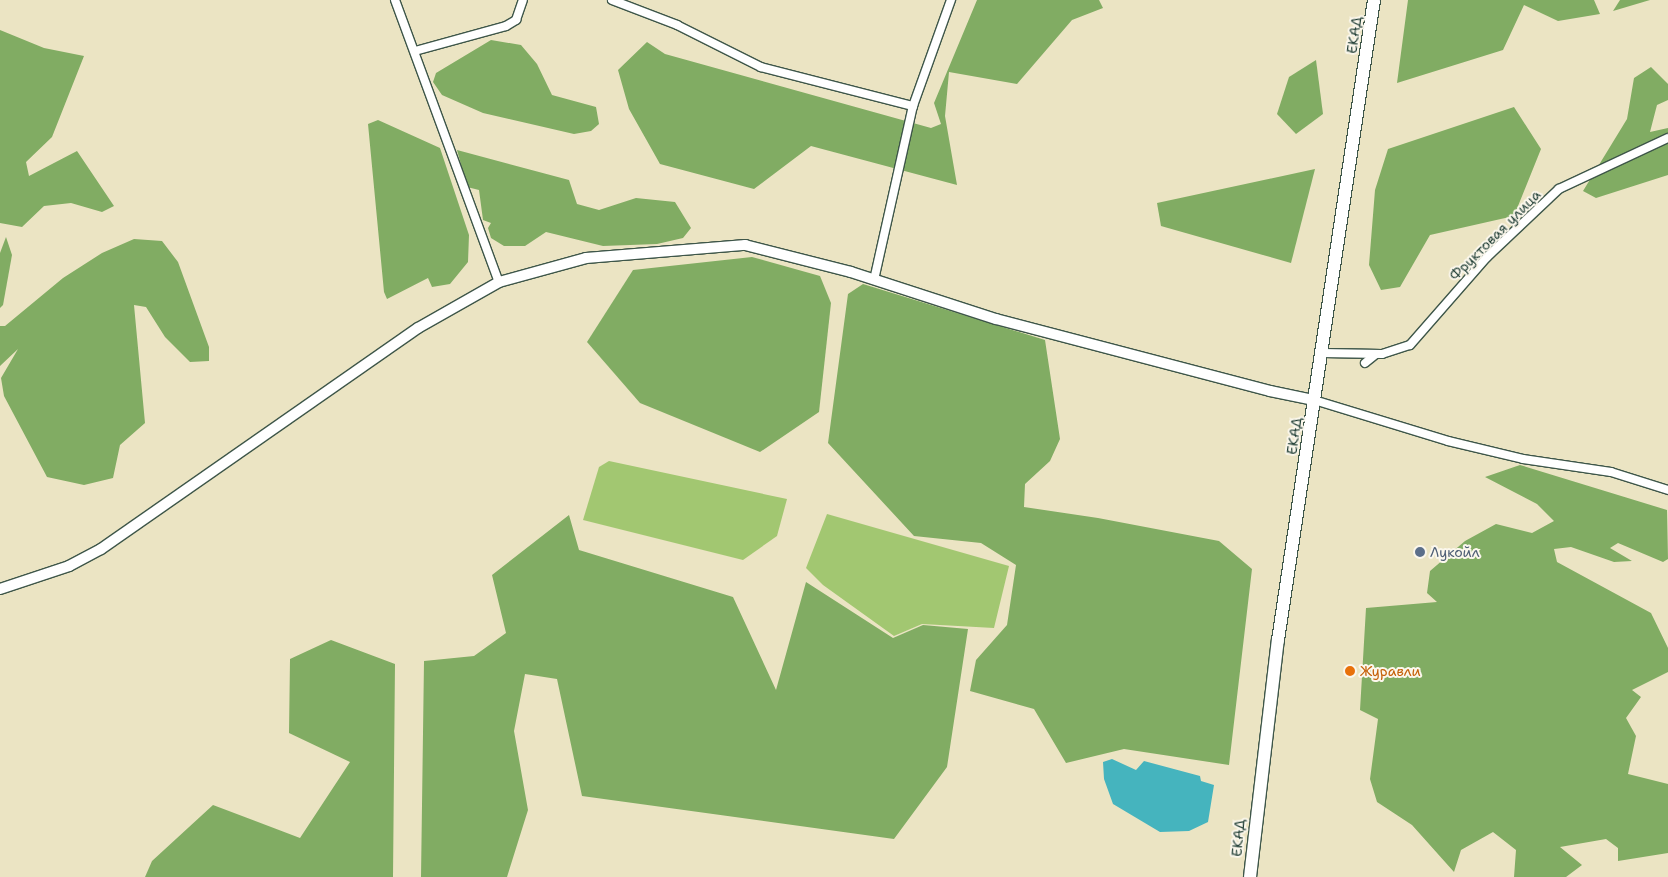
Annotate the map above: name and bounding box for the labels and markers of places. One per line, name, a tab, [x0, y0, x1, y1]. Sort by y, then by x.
place label: Лукойл	[1430, 544, 1480, 560]
marker: Лукойл	[1414, 546, 1426, 558]
place label: Журавли	[1360, 663, 1421, 679]
marker: Журавли	[1344, 665, 1356, 677]

